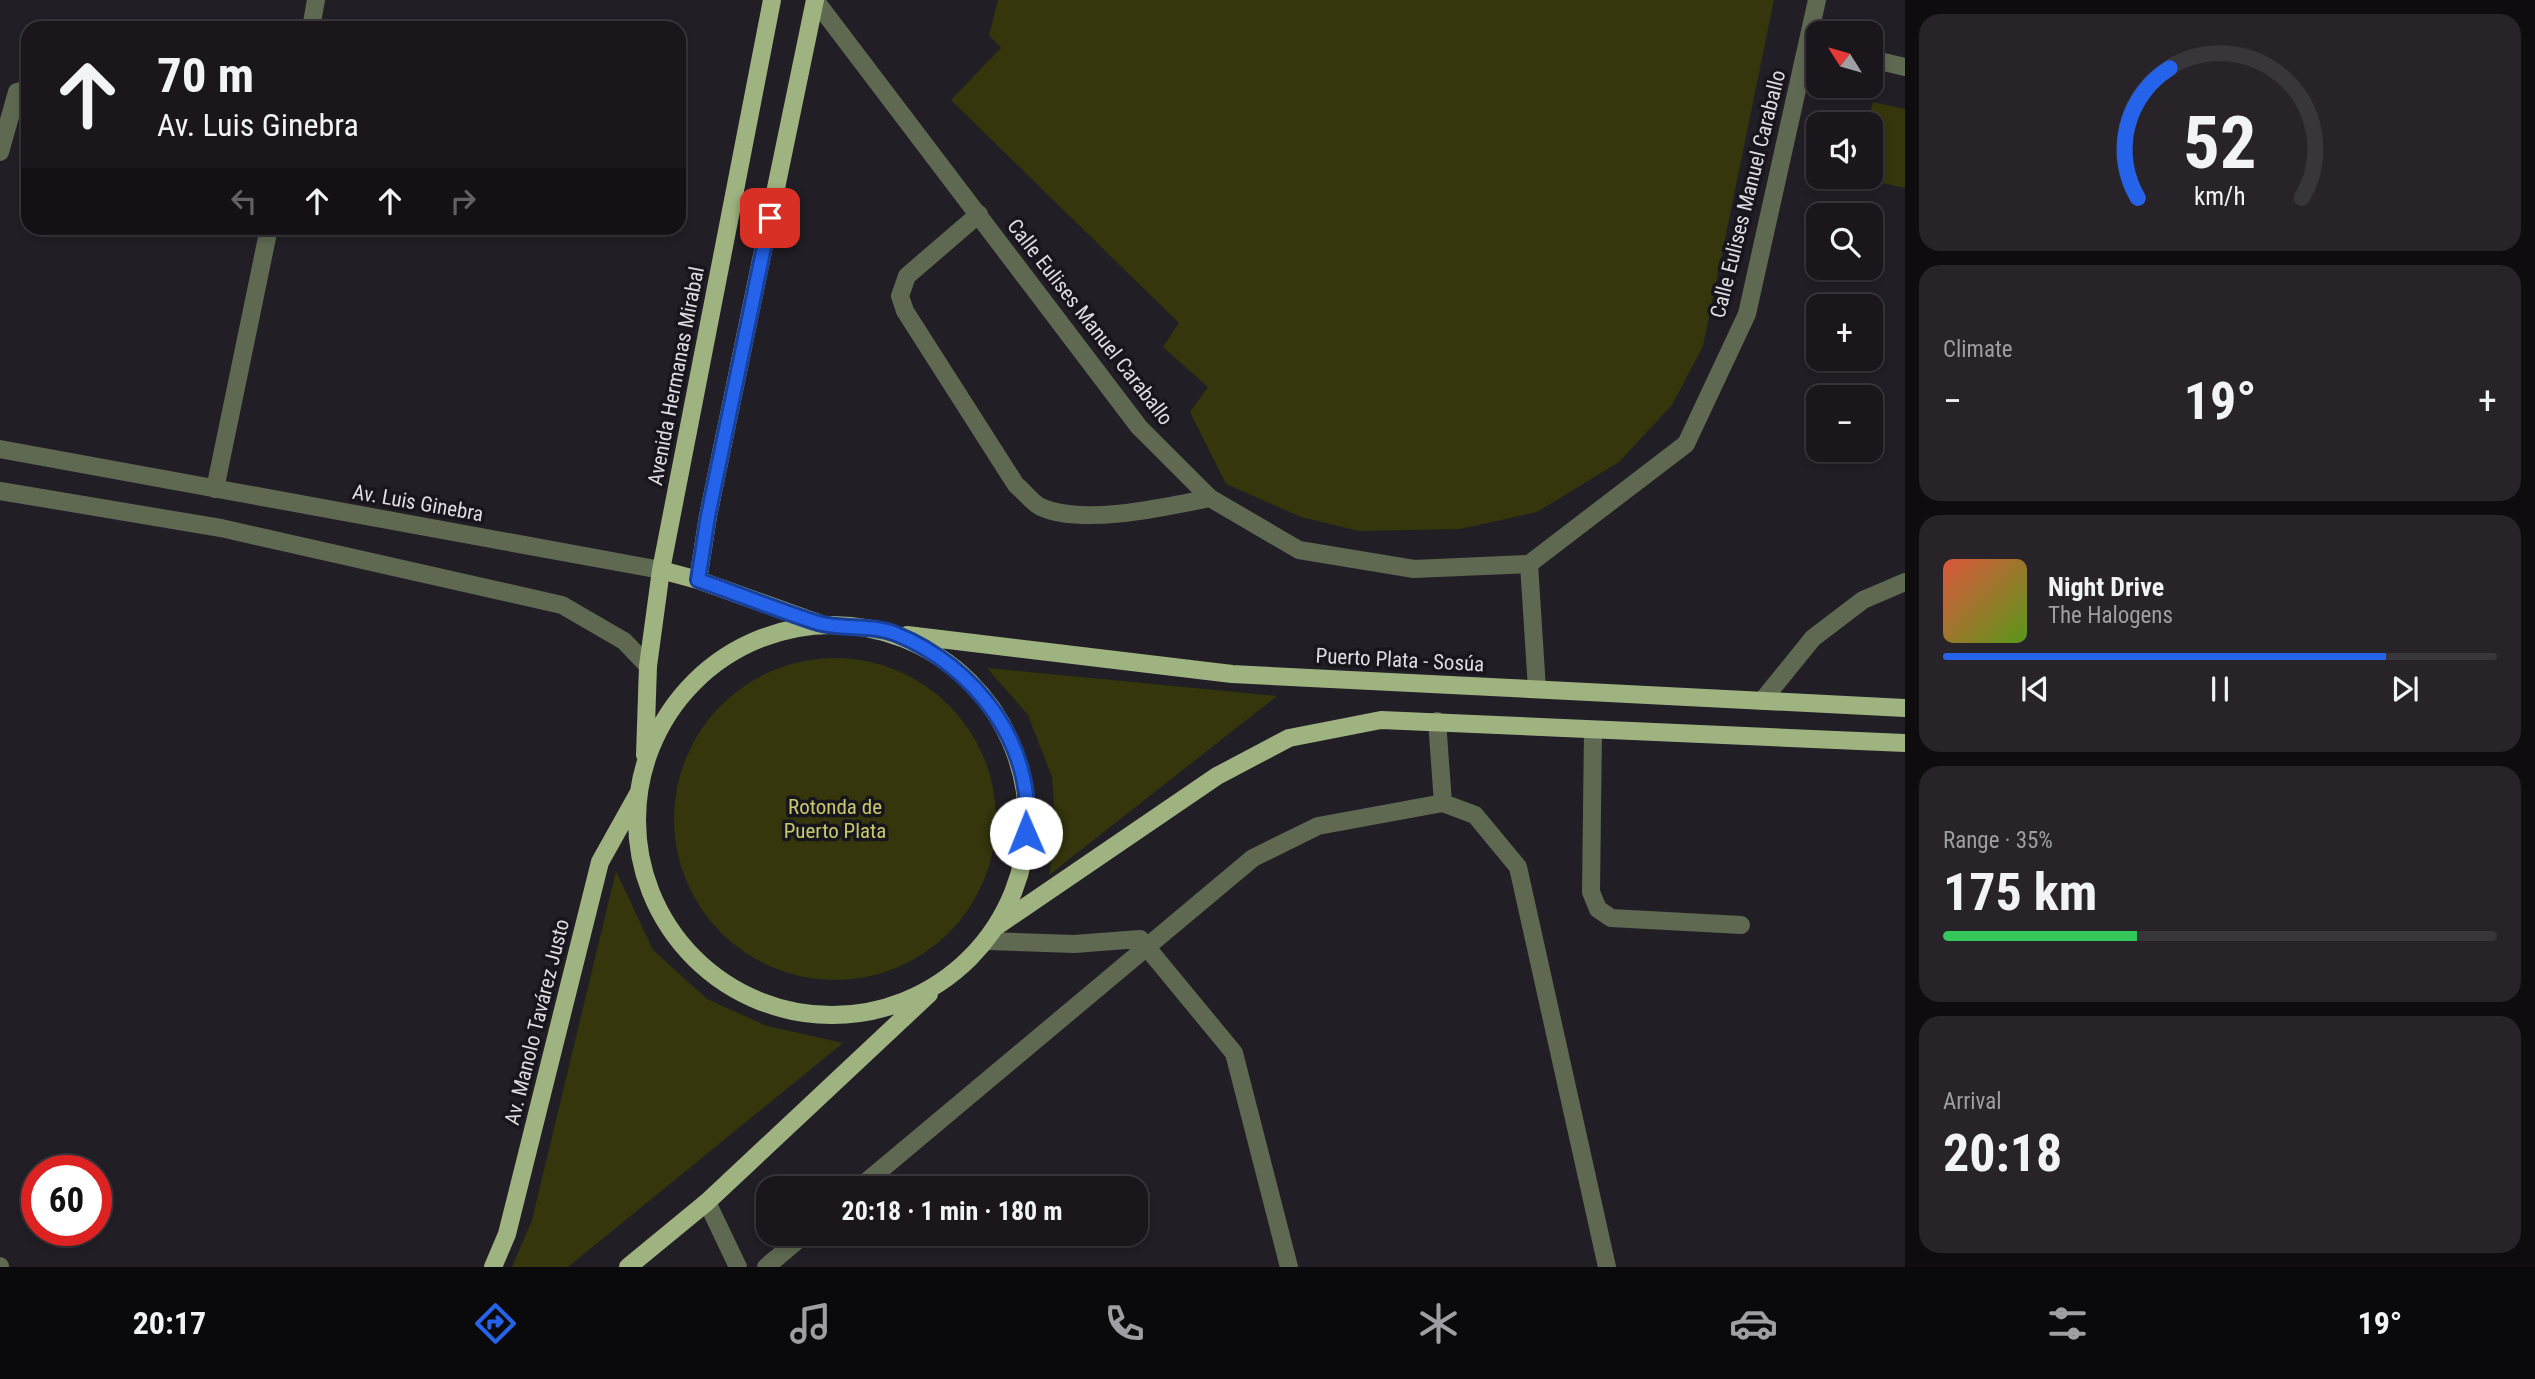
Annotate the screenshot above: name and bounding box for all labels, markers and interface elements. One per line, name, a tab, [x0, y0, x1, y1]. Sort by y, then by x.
north arrow	[1806, 21, 1883, 98]
map controls	[1806, 21, 1883, 462]
text: 70 m	[157, 47, 254, 104]
icon: ahead	[42, 49, 133, 140]
street label: Calle Eulises Manuel Caraballo	[1706, 68, 1790, 320]
text: 52	[2183, 101, 2257, 187]
text: Av. Luis Ginebra	[157, 106, 359, 144]
button: sound	[1806, 112, 1883, 189]
icon: left	[225, 182, 263, 220]
icon: ahead	[298, 182, 336, 220]
icon: ahead	[371, 182, 409, 220]
icon: right	[444, 182, 482, 220]
text: km/h	[2194, 182, 2246, 211]
pin	[740, 188, 800, 248]
icon: arrive	[751, 199, 789, 237]
button: search	[1806, 203, 1883, 280]
street label: Calle Eulises Manuel Caraballo	[1002, 214, 1178, 430]
street label: Avenida Hermanas Mirabal	[643, 265, 709, 487]
button: +	[1806, 294, 1883, 371]
text: Climate	[1943, 336, 2013, 363]
text: 19°	[2184, 371, 2256, 432]
text: −	[1943, 379, 1962, 423]
text: +	[2478, 379, 2497, 423]
button: −	[1806, 385, 1883, 462]
street label: Av. Luis Ginebra	[351, 480, 485, 526]
text: Night Drive	[2048, 572, 2164, 602]
text: The Halogens	[2048, 602, 2173, 629]
street label: Puerto Plata - Sosúa	[1315, 644, 1485, 676]
icon: previous	[2016, 670, 2054, 708]
icon: pause	[2201, 670, 2239, 708]
icon: next	[2386, 670, 2424, 708]
park label: Rotonda de Puerto Plata	[784, 795, 886, 843]
position arrow	[989, 796, 1063, 870]
text: Range · 35%	[1943, 827, 2053, 854]
text: 175 km	[1943, 862, 2097, 923]
street label: Av. Manolo Tavárez Justo	[500, 917, 574, 1127]
text: Arrival	[1943, 1088, 2002, 1115]
text: 20:18	[1943, 1123, 2062, 1184]
speed limit sign: 60	[21, 1155, 112, 1246]
text: 20:18 · 1 min · 180 m	[842, 1196, 1062, 1226]
icon: directions	[471, 1299, 520, 1348]
icon: music	[786, 1299, 835, 1348]
icon: phone	[1100, 1299, 1149, 1348]
icon: climate	[1414, 1299, 1463, 1348]
icon: car	[1729, 1299, 1778, 1348]
icon: filters	[2043, 1299, 2092, 1348]
text: 20:17	[133, 1304, 206, 1342]
text: 19°	[2358, 1304, 2402, 1342]

